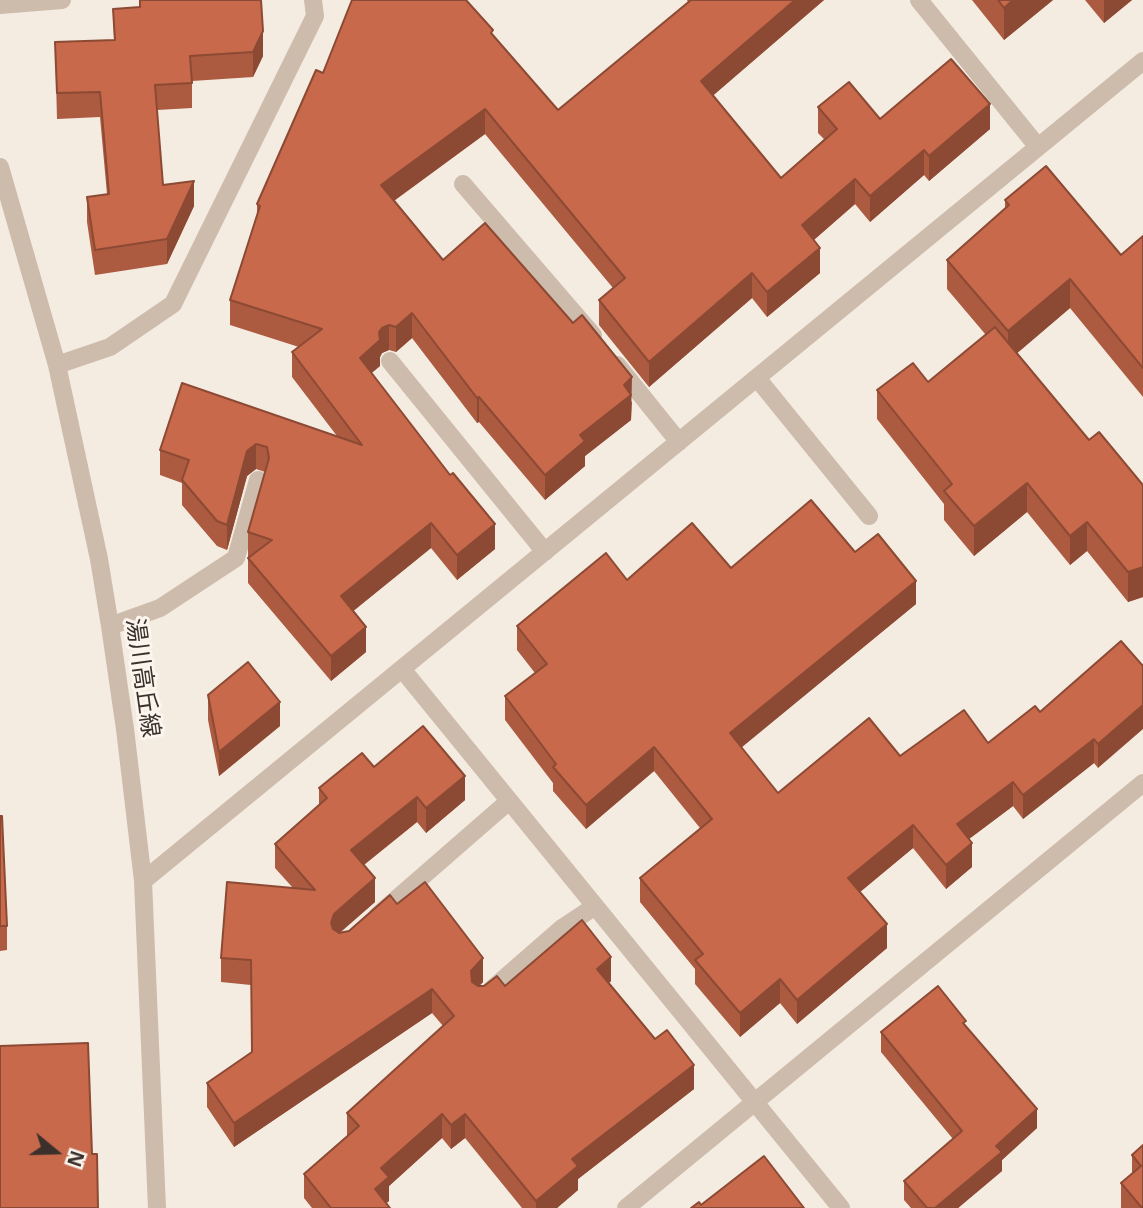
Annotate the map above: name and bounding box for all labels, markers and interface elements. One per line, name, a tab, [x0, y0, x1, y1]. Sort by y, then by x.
street label: 湯川高丘線	[119, 617, 165, 739]
north arrow	[21, 1117, 91, 1187]
text: N	[61, 1147, 91, 1170]

